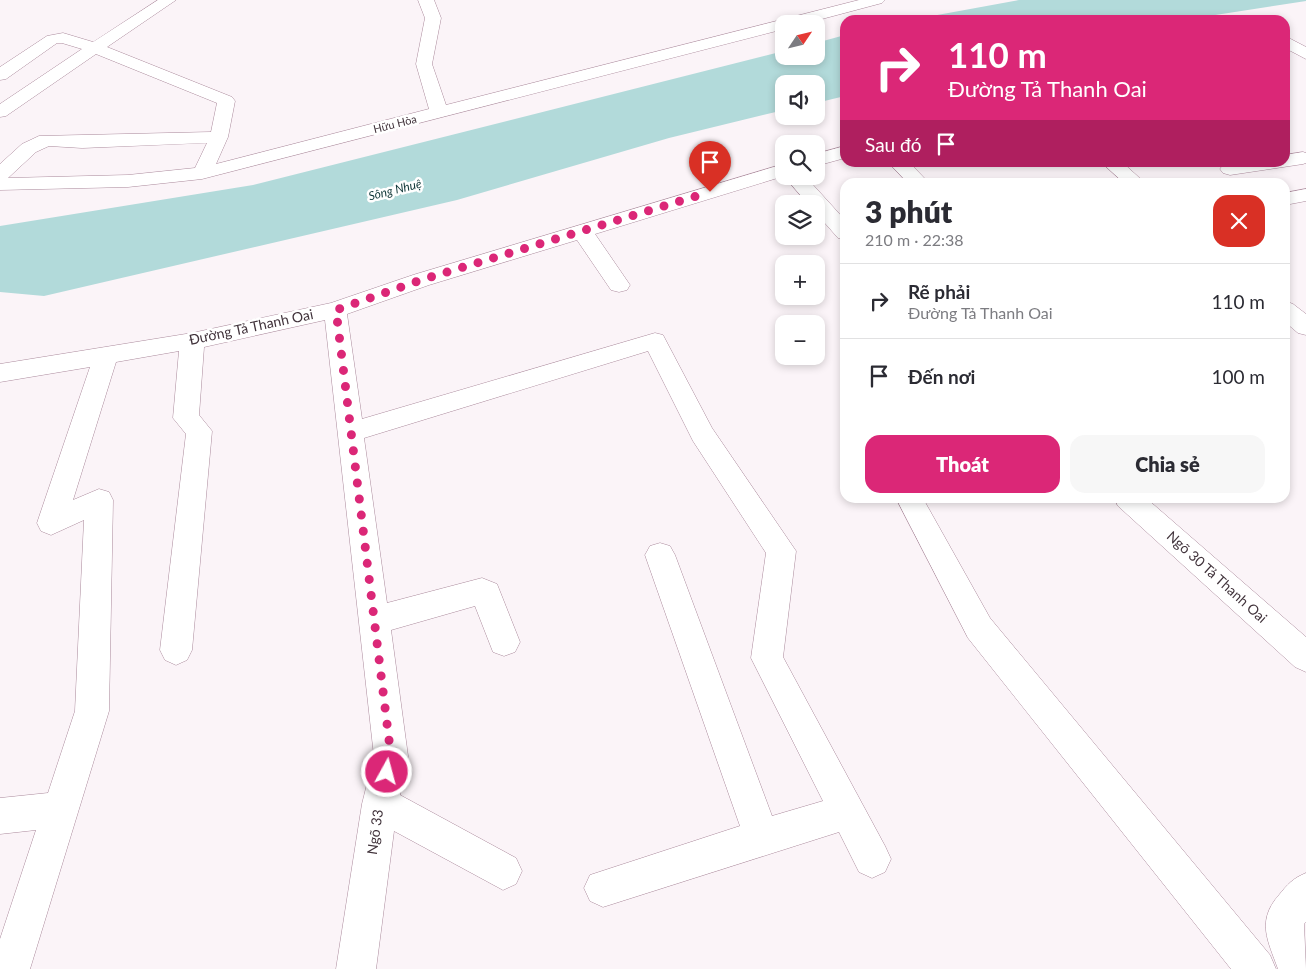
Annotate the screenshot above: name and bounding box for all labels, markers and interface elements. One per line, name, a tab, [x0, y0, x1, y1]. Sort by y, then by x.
north arrow	[775, 15, 825, 65]
map controls	[775, 15, 825, 365]
text: 110 m	[948, 33, 1047, 75]
icon: right	[865, 35, 930, 100]
button: sound	[775, 75, 825, 125]
text: Đường Tả Thanh Oai	[948, 75, 1147, 102]
street label: Hữu Hòa	[372, 112, 418, 135]
icon: arrive	[932, 130, 960, 158]
text: Sau đó	[865, 133, 922, 156]
button: search	[775, 135, 825, 185]
pin	[689, 141, 731, 192]
icon: arrive	[696, 148, 724, 176]
water label: Sông Nhuệ	[367, 176, 423, 203]
text: 3 phút	[865, 193, 952, 229]
button: layers	[775, 195, 825, 245]
button: close	[1213, 195, 1265, 247]
text: 210 m · 22:38	[865, 230, 964, 249]
button: +	[775, 255, 825, 305]
text: Rẽ phải	[908, 280, 970, 303]
icon: right	[865, 287, 893, 315]
text: 110 m	[1211, 290, 1265, 313]
text: Đường Tả Thanh Oai	[908, 303, 1053, 322]
street label: Đường Tả Thanh Oai	[187, 305, 315, 348]
button: −	[775, 315, 825, 365]
icon: arrive	[865, 362, 893, 390]
text: Đến nơi	[908, 365, 975, 388]
text: 100 m	[1211, 365, 1265, 388]
button: Thoát	[865, 435, 1060, 493]
button: Chia sẻ	[1070, 435, 1265, 493]
street label: Ngõ 30 Tả Thanh Oai	[1164, 527, 1271, 626]
position arrow	[360, 745, 412, 797]
street label: Ngõ 33	[363, 808, 386, 856]

